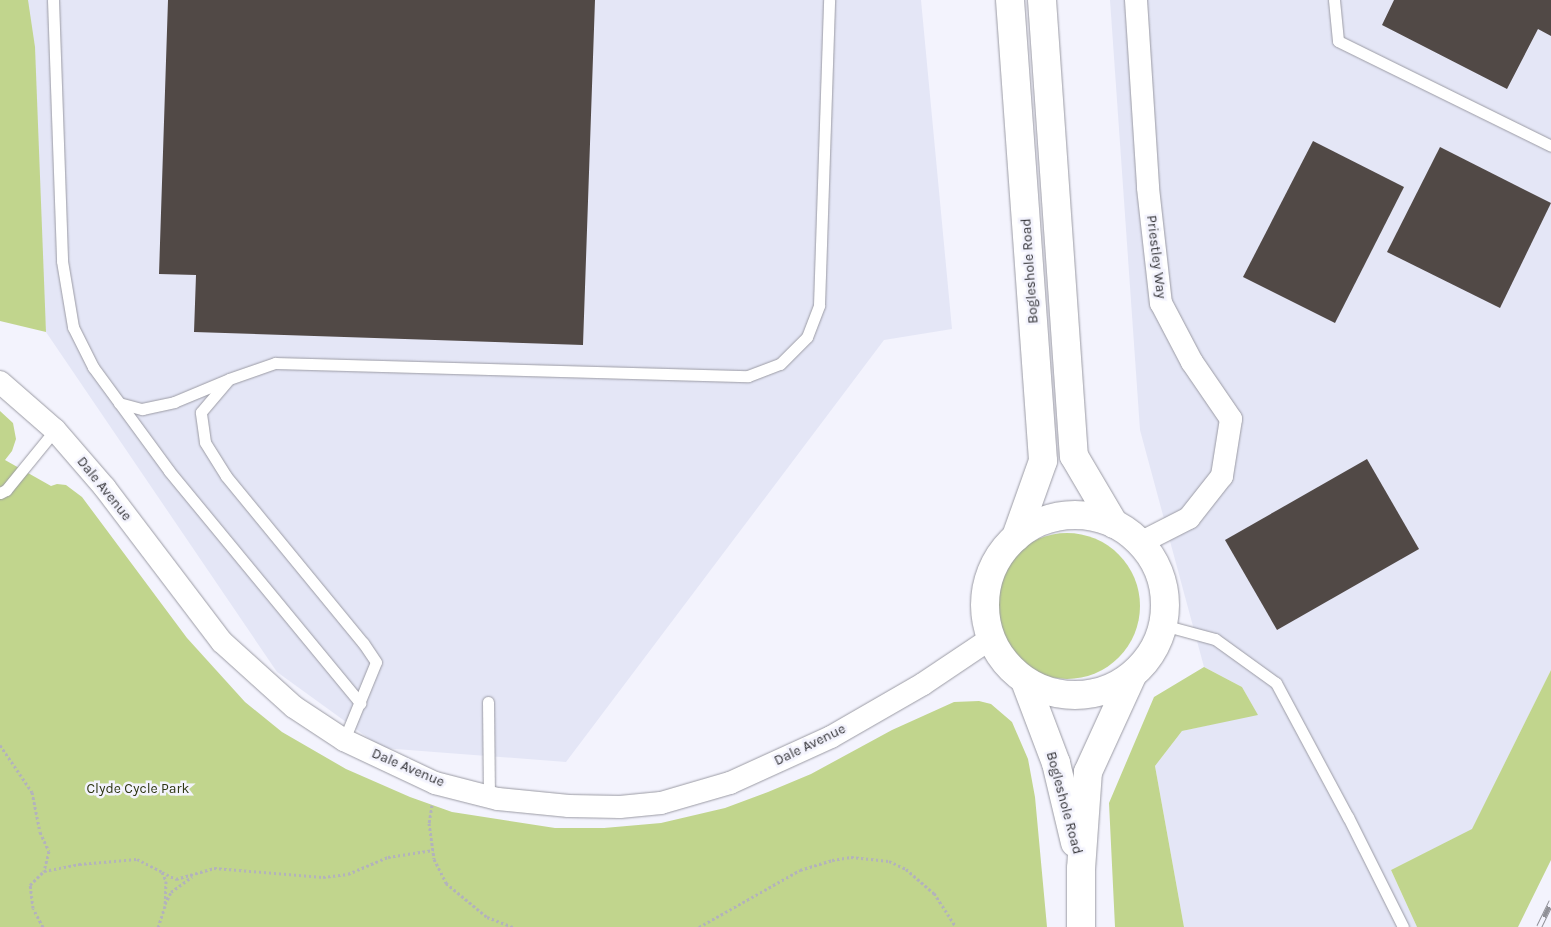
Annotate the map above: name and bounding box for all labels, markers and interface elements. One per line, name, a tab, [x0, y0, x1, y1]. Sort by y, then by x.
street label: Priestley Way	[1143, 214, 1169, 300]
street label: Bogleshole Road	[1018, 218, 1042, 324]
street label: Dale Avenue	[73, 454, 135, 524]
street label: Dale Avenue	[772, 720, 848, 770]
street label: Dale Avenue	[369, 745, 447, 791]
street label: Bogleshole Road	[1042, 750, 1086, 856]
park label: Clyde Cycle Park	[87, 781, 189, 797]

